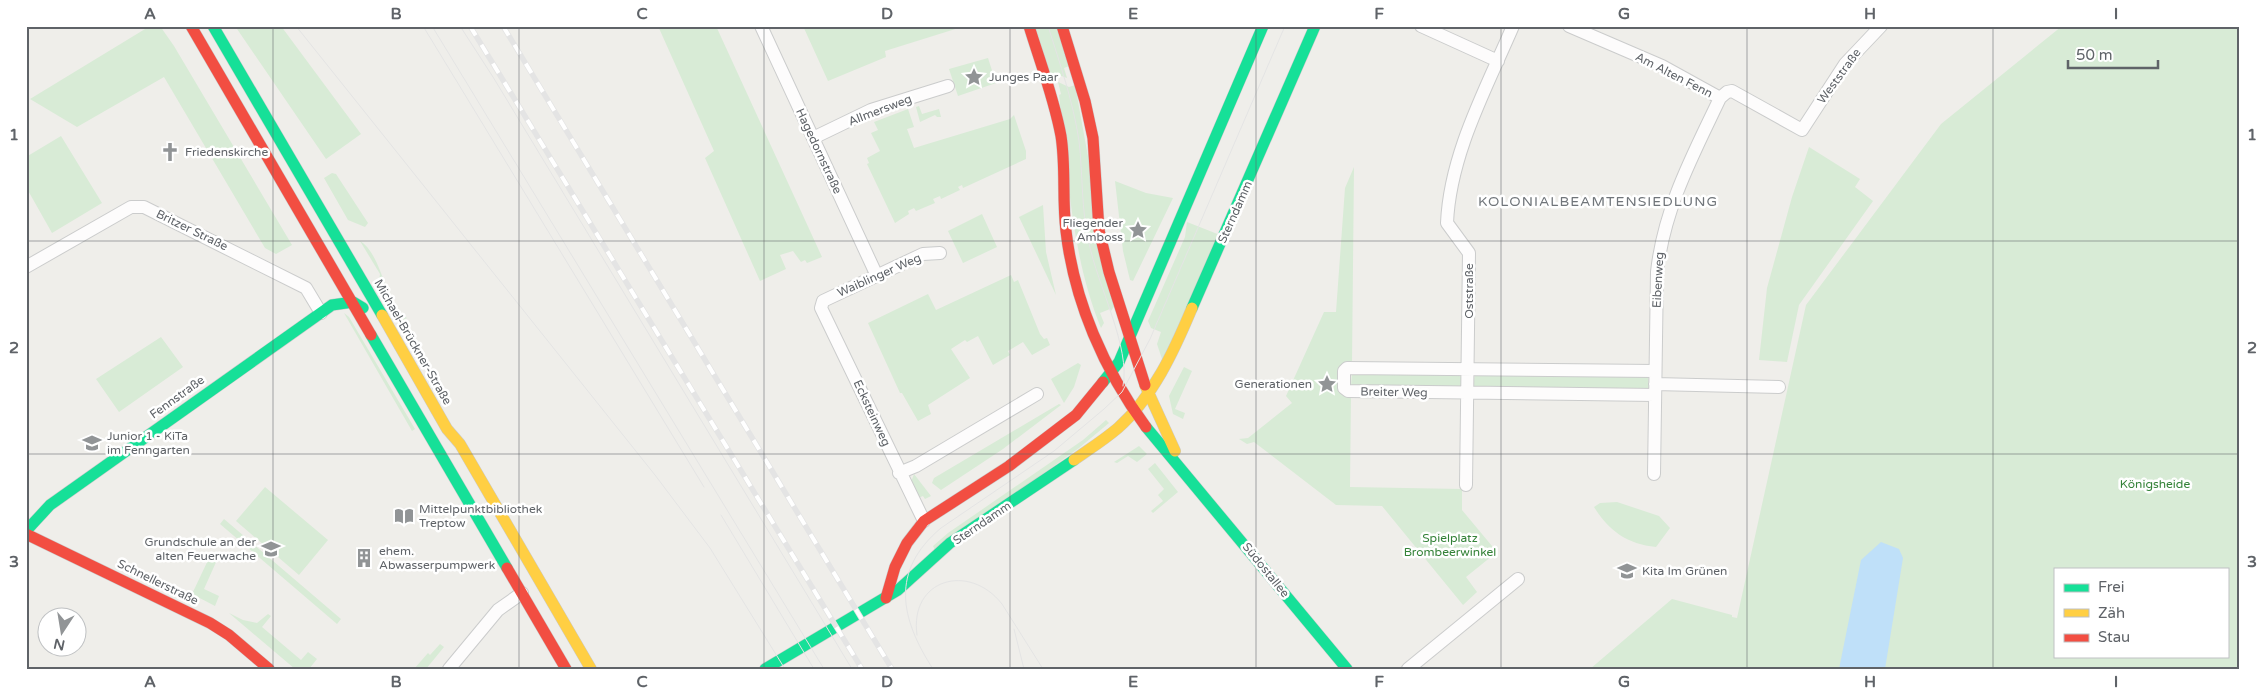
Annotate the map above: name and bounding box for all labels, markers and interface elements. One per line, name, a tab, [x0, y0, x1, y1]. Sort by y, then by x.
text: A	[144, 4, 156, 24]
text: B	[390, 4, 402, 24]
text: C	[636, 4, 648, 24]
text: D	[881, 4, 893, 24]
text: E	[1128, 4, 1138, 24]
text: F	[1374, 4, 1384, 24]
text: G	[1618, 4, 1630, 24]
text: H	[1864, 4, 1876, 24]
text: I	[2114, 4, 2118, 24]
scale bar	[2068, 38, 2158, 70]
street label: Weststraße	[1814, 46, 1864, 106]
text: 50 m	[2076, 46, 2113, 64]
street label: Am Alten Fenn	[1633, 50, 1715, 100]
place icon: Junges Paar	[963, 66, 985, 88]
place label: Junges Paar	[989, 70, 1059, 84]
street label: Allmersweg	[846, 92, 914, 128]
street label: Hagedornstraße	[793, 106, 845, 196]
text: 1	[9, 125, 19, 145]
text: 1	[2247, 125, 2257, 145]
church icon: Friedenskirche	[159, 141, 181, 163]
place label: Friedenskirche	[185, 145, 268, 159]
street label: Sterndamm	[1215, 179, 1255, 245]
district label: KOLONIALBEAMTENSIEDLUNG	[1478, 193, 1718, 210]
street label: Britzer Straße	[154, 207, 230, 253]
place label: Fliegender Amboss	[1062, 216, 1123, 244]
place icon: Fliegender Amboss	[1127, 219, 1149, 241]
street label: Waiblinger Weg	[835, 250, 923, 300]
street label: Eibenweg	[1650, 252, 1666, 308]
street label: Oststraße	[1462, 263, 1476, 319]
street label: Michael-Brückner-Straße	[371, 277, 455, 407]
text: 2	[9, 338, 19, 358]
text: 2	[2247, 338, 2257, 358]
street label: Fennstraße	[147, 372, 207, 421]
place icon: Generationen	[1316, 373, 1338, 395]
place label: Generationen	[1235, 377, 1312, 391]
street label: Ecksteinweg	[851, 378, 893, 448]
street label: Breiter Weg	[1360, 384, 1428, 400]
place label: Junior 1 - KiTa im Fenngarten	[107, 429, 190, 457]
school or university icon: Junior 1 - KiTa im Fenngarten	[81, 432, 103, 454]
park label: Königsheide	[2120, 477, 2190, 491]
street label: Sterndamm	[950, 499, 1014, 547]
place label: Mittelpunktbibliothek Treptow	[419, 502, 543, 530]
library icon: Mittelpunktbibliothek Treptow	[393, 505, 415, 527]
park label: Spielplatz Brombeerwinkel	[1404, 531, 1496, 559]
place label: Grundschule an der alten Feuerwache	[144, 535, 256, 563]
school or university icon: Grundschule an der alten Feuerwache	[260, 538, 282, 560]
street label: Südostallee	[1240, 540, 1292, 600]
place label: ehem. Abwasserpumpwerk	[379, 544, 496, 572]
building icon: ehem. Abwasserpumpwerk	[353, 547, 375, 569]
text: 3	[9, 552, 19, 572]
text: 3	[2247, 552, 2257, 572]
street label: Schnellerstraße	[115, 556, 201, 608]
school or university icon: Kita Im Grünen	[1616, 560, 1638, 582]
place label: Kita Im Grünen	[1642, 564, 1727, 578]
legend	[2054, 568, 2228, 658]
text: Frei	[2098, 578, 2124, 596]
text: Zäh	[2098, 604, 2125, 622]
north arrow	[38, 608, 88, 658]
text: Stau	[2098, 628, 2130, 646]
text: N	[52, 635, 67, 654]
text: A	[144, 672, 156, 692]
text: B	[390, 672, 402, 692]
text: C	[636, 672, 648, 692]
text: D	[881, 672, 893, 692]
text: E	[1128, 672, 1138, 692]
text: F	[1374, 672, 1384, 692]
text: G	[1618, 672, 1630, 692]
text: H	[1864, 672, 1876, 692]
text: I	[2114, 672, 2118, 692]

